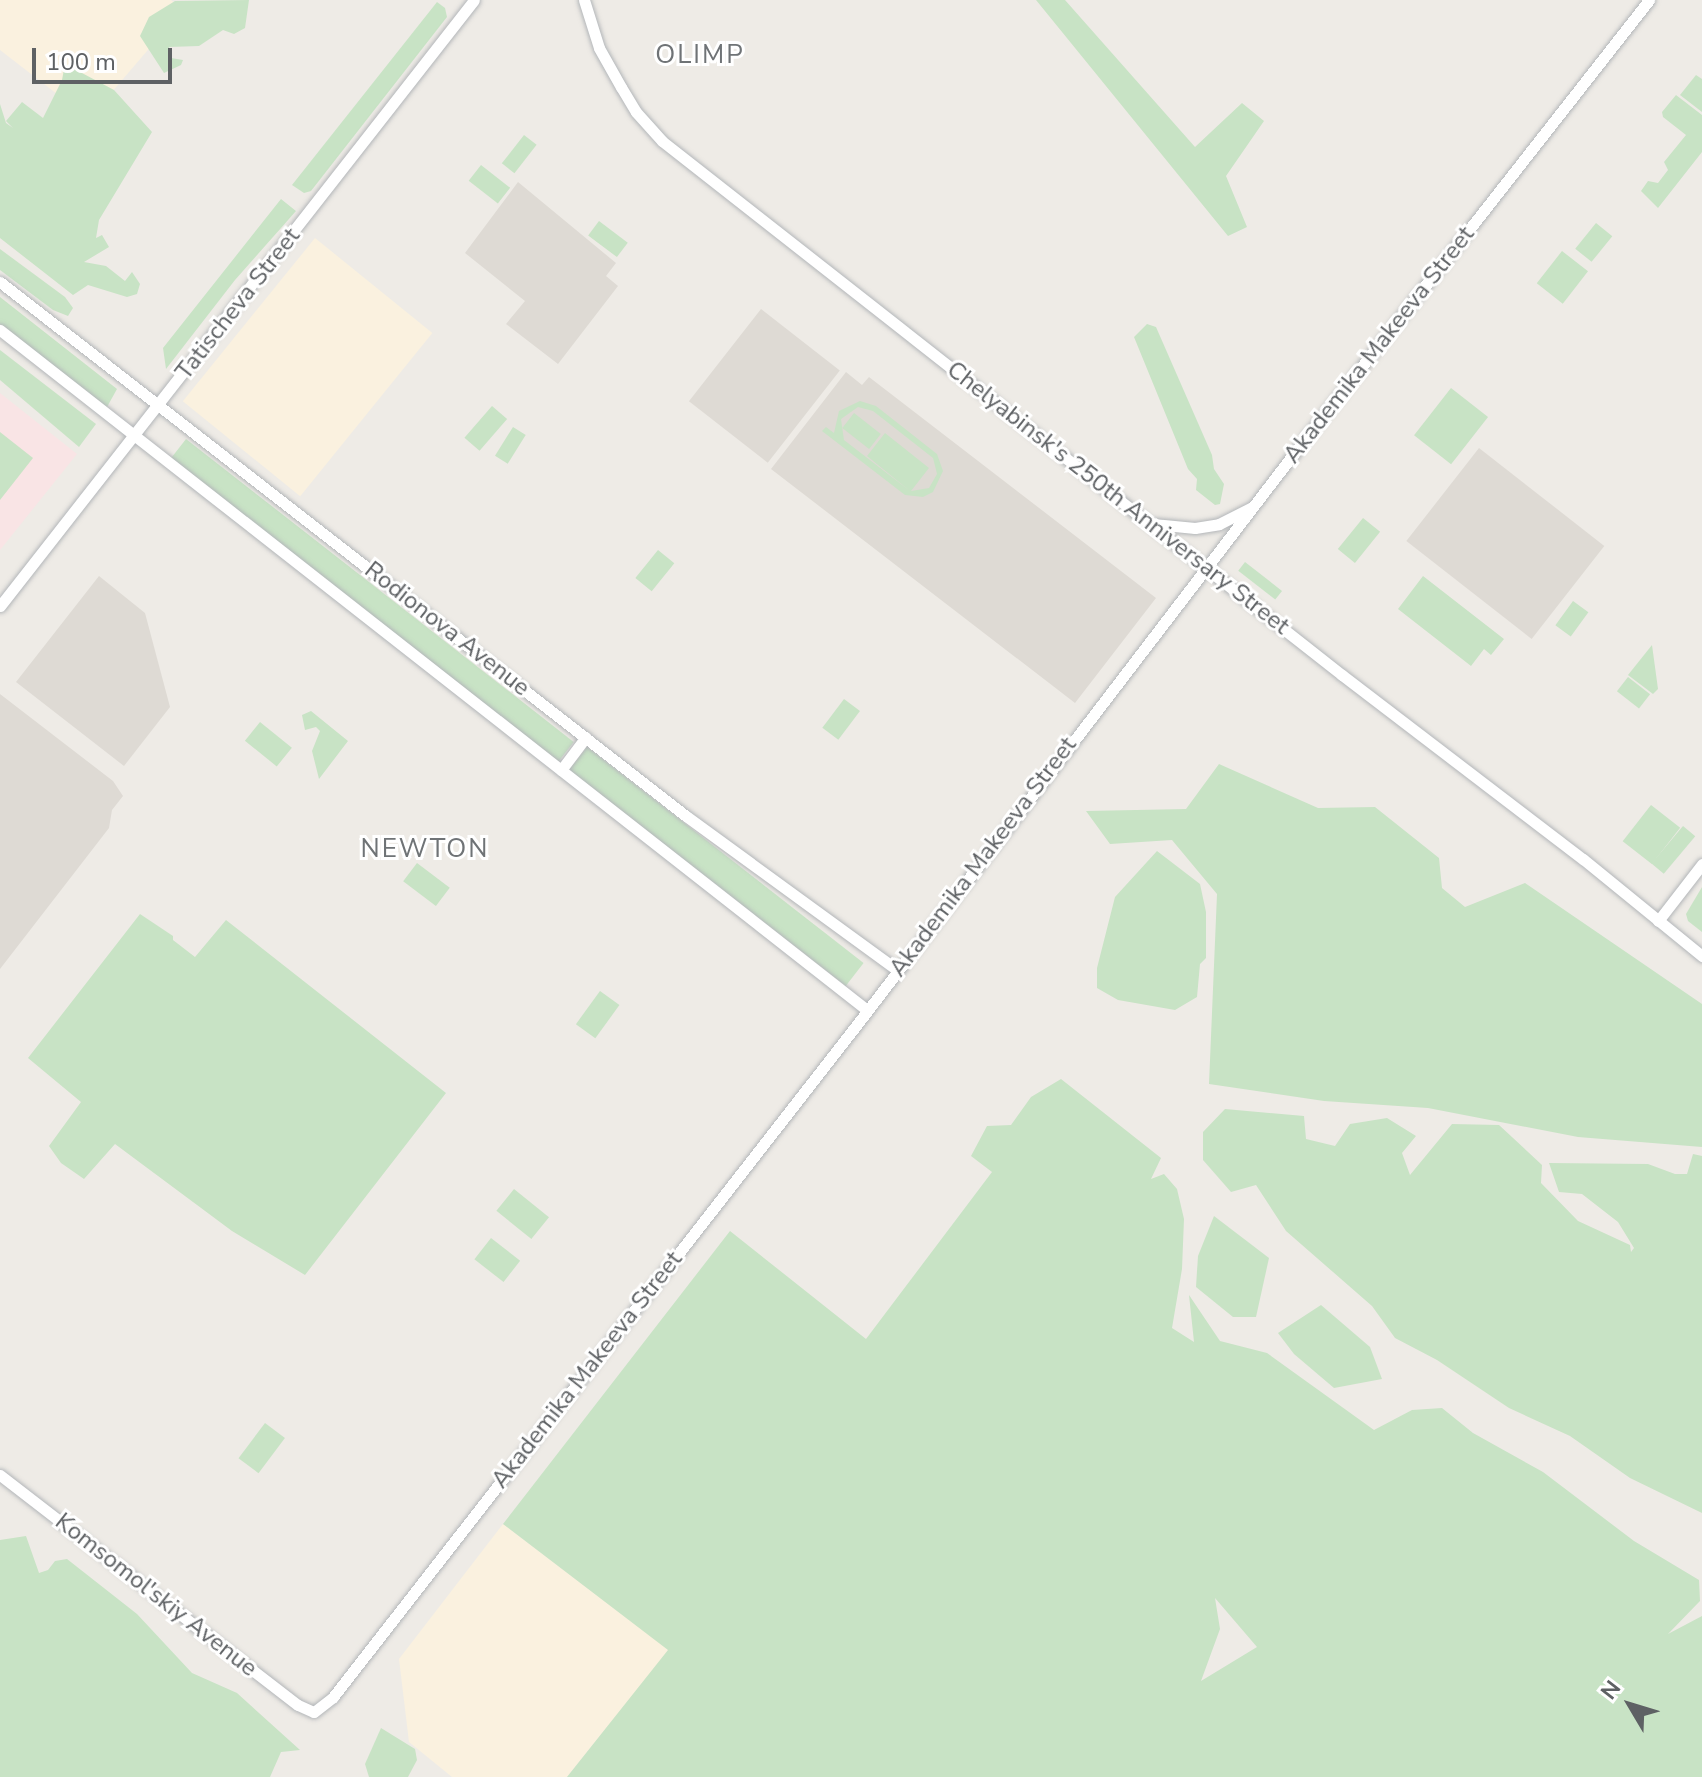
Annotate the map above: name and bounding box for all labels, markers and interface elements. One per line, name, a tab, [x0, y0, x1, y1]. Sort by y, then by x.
scale bar	[36, 32, 176, 82]
district label: OLIMP	[655, 39, 745, 71]
text: 100 m	[46, 46, 116, 78]
street label: Akademika Makeeva Street	[1278, 221, 1480, 469]
street label: Tatischeva Street	[170, 222, 306, 386]
street label: Chelyabinsk's 250th Anniversary Street	[941, 355, 1295, 641]
street label: Rodionova Avenue	[359, 556, 535, 702]
street label: Akademika Makeeva Street	[883, 732, 1083, 982]
district label: NEWTON	[361, 833, 489, 865]
street label: Akademika Makeeva Street	[486, 1246, 688, 1494]
street label: Komsomol'skiy Avenue	[49, 1507, 263, 1683]
north arrow	[1590, 1665, 1670, 1745]
text: N	[1594, 1675, 1628, 1706]

